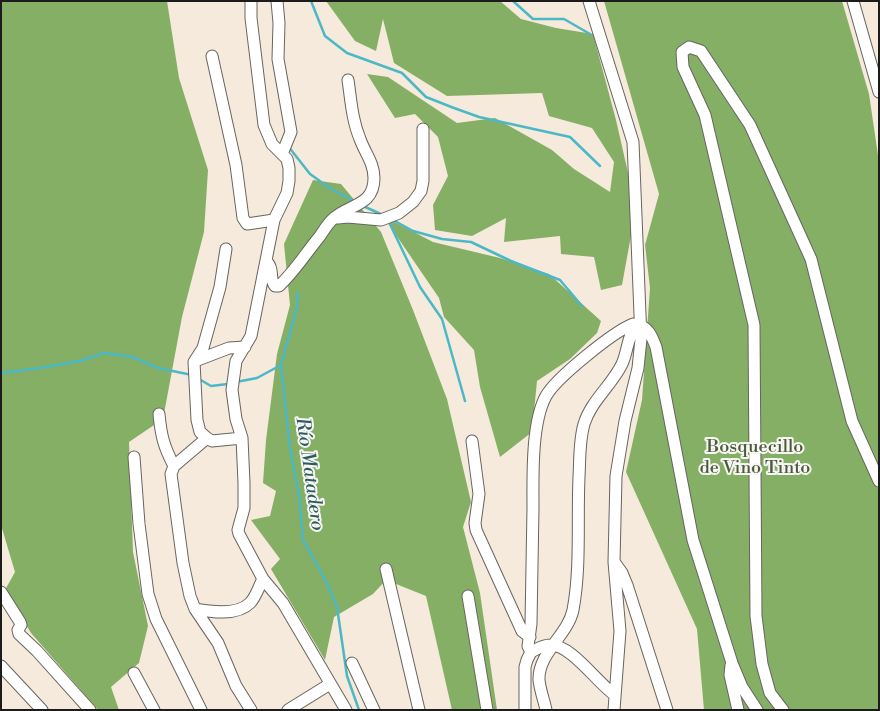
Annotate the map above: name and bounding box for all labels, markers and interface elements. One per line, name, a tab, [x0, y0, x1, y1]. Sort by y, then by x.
water label: Río Matadero	[290, 416, 328, 532]
park label: Bosquecillo de Vino Tinto	[700, 437, 810, 479]

